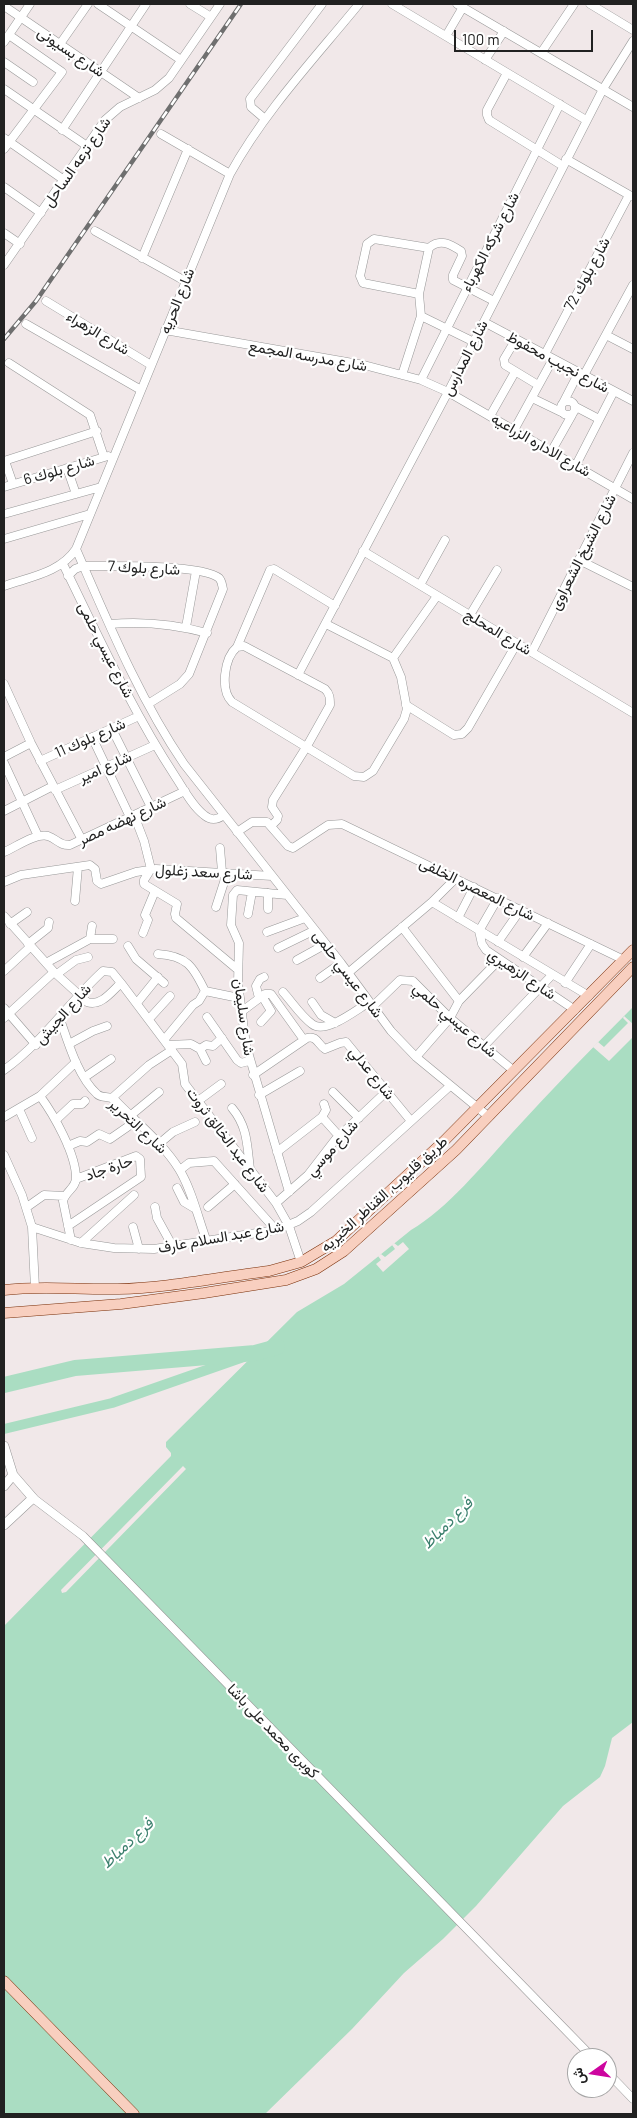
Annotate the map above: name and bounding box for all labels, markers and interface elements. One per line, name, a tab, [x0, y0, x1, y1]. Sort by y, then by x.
scale bar	[457, 20, 596, 52]
street label: شارع بسيونى	[34, 23, 108, 81]
text: 100 m	[462, 30, 500, 48]
street label: شارع ترعه الساحل	[39, 114, 115, 210]
street label: شارع شركه الكهرباء	[457, 189, 523, 295]
street label: شارع بلوك 72	[560, 234, 614, 314]
street label: شارع الحريه	[156, 265, 198, 337]
street label: شارع الزهراء	[63, 307, 133, 359]
street label: شارع المدارس	[438, 317, 492, 399]
street label: شارع نجيب محفوظ	[504, 327, 612, 397]
street label: شارع مدرسه المجمع	[247, 337, 369, 375]
street label: شارع الاداره الزراعيه	[488, 409, 594, 481]
street label: شارع بلوك 6	[21, 451, 97, 489]
street label: شارع الشيخ الشعراوى	[546, 491, 620, 613]
street label: شارع بلوك 7	[107, 557, 181, 579]
street label: شارع عيسي حلمى	[74, 599, 138, 701]
street label: شارع المحلج	[461, 605, 535, 659]
street label: شارع بلوك 11	[52, 714, 128, 762]
street label: شارع امير	[76, 747, 134, 787]
street label: شارع نهضه مصر	[75, 793, 169, 849]
street label: شارع المعصره الخلفى	[417, 853, 537, 925]
street label: شارع سعد زغلول	[155, 860, 253, 884]
street label: شارع عيسي حلمى	[309, 927, 387, 1021]
street label: شارع الزهيري	[484, 945, 560, 1003]
street label: شارع سليمان	[230, 977, 258, 1057]
street label: شارع عيسي حلمي	[409, 979, 501, 1061]
street label: شارع الجيش	[31, 980, 95, 1048]
street label: شارع عدلي	[345, 1043, 399, 1103]
street label: شارع عبد الخالق ثروت	[183, 1084, 273, 1196]
street label: شارع التحرير	[105, 1094, 171, 1158]
street label: شارع موسي	[302, 1116, 362, 1180]
street label: طريق قليوب, القناطر الخيريه	[317, 1132, 451, 1256]
street label: حارة جاد	[83, 1152, 135, 1184]
street label: شارع عبد السلام عارف	[157, 1217, 285, 1257]
water label: فرع دمياط	[417, 1493, 477, 1553]
street label: كوبرى محمد على باشا	[223, 1680, 323, 1782]
water label: فرع دمياط	[97, 1814, 157, 1872]
north arrow	[567, 2048, 617, 2098]
text: ش	[568, 2066, 588, 2086]

